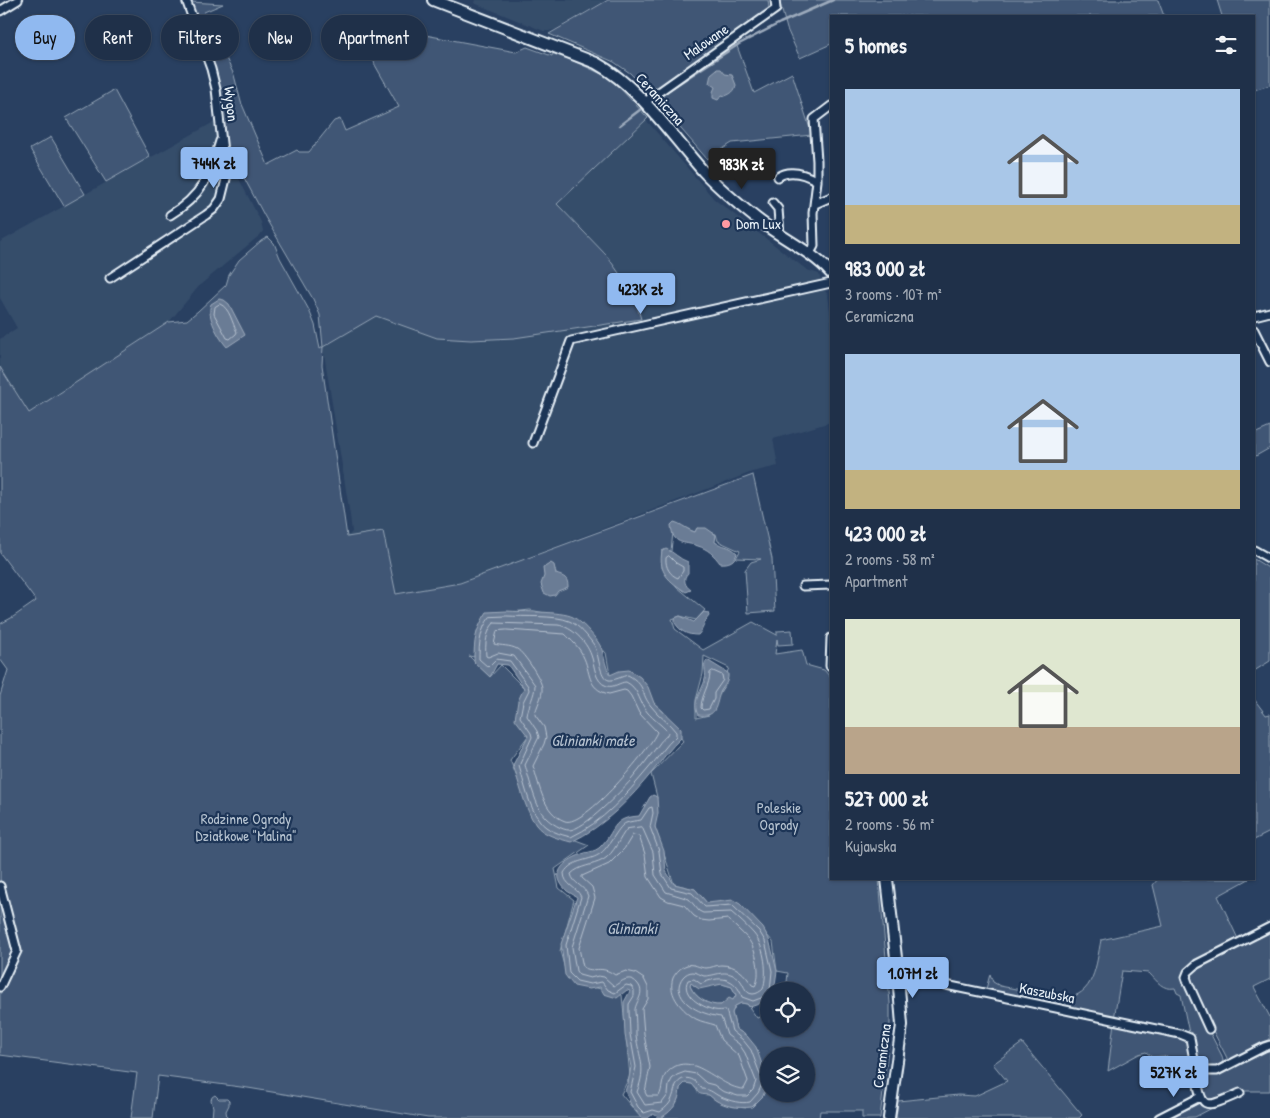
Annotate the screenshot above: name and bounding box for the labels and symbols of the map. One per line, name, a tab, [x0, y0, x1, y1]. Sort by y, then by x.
street label: Malowane	[679, 19, 732, 65]
street label: Ceramiczna	[631, 68, 690, 130]
street label: Wygon	[219, 85, 244, 123]
pin: 744K zł	[168, 146, 260, 189]
pin: 983K zł	[696, 148, 788, 190]
place label: Dom Lux	[736, 213, 781, 234]
marker: Dom Lux	[720, 218, 732, 230]
pin: 423K zł	[595, 272, 687, 315]
water label: Glinianki małe	[551, 729, 635, 751]
park label: Poleskie Ogrody	[757, 797, 801, 835]
park label: Rodzinne Ogrody Działkowe "Malina"	[195, 808, 297, 846]
water label: Glinianki	[607, 917, 658, 939]
pin: 1.07M zł	[861, 956, 965, 999]
street label: Kaszubska	[1018, 977, 1077, 1008]
street label: Ceramiczna	[867, 1023, 896, 1089]
pin: 527K zł	[1128, 1056, 1220, 1098]

